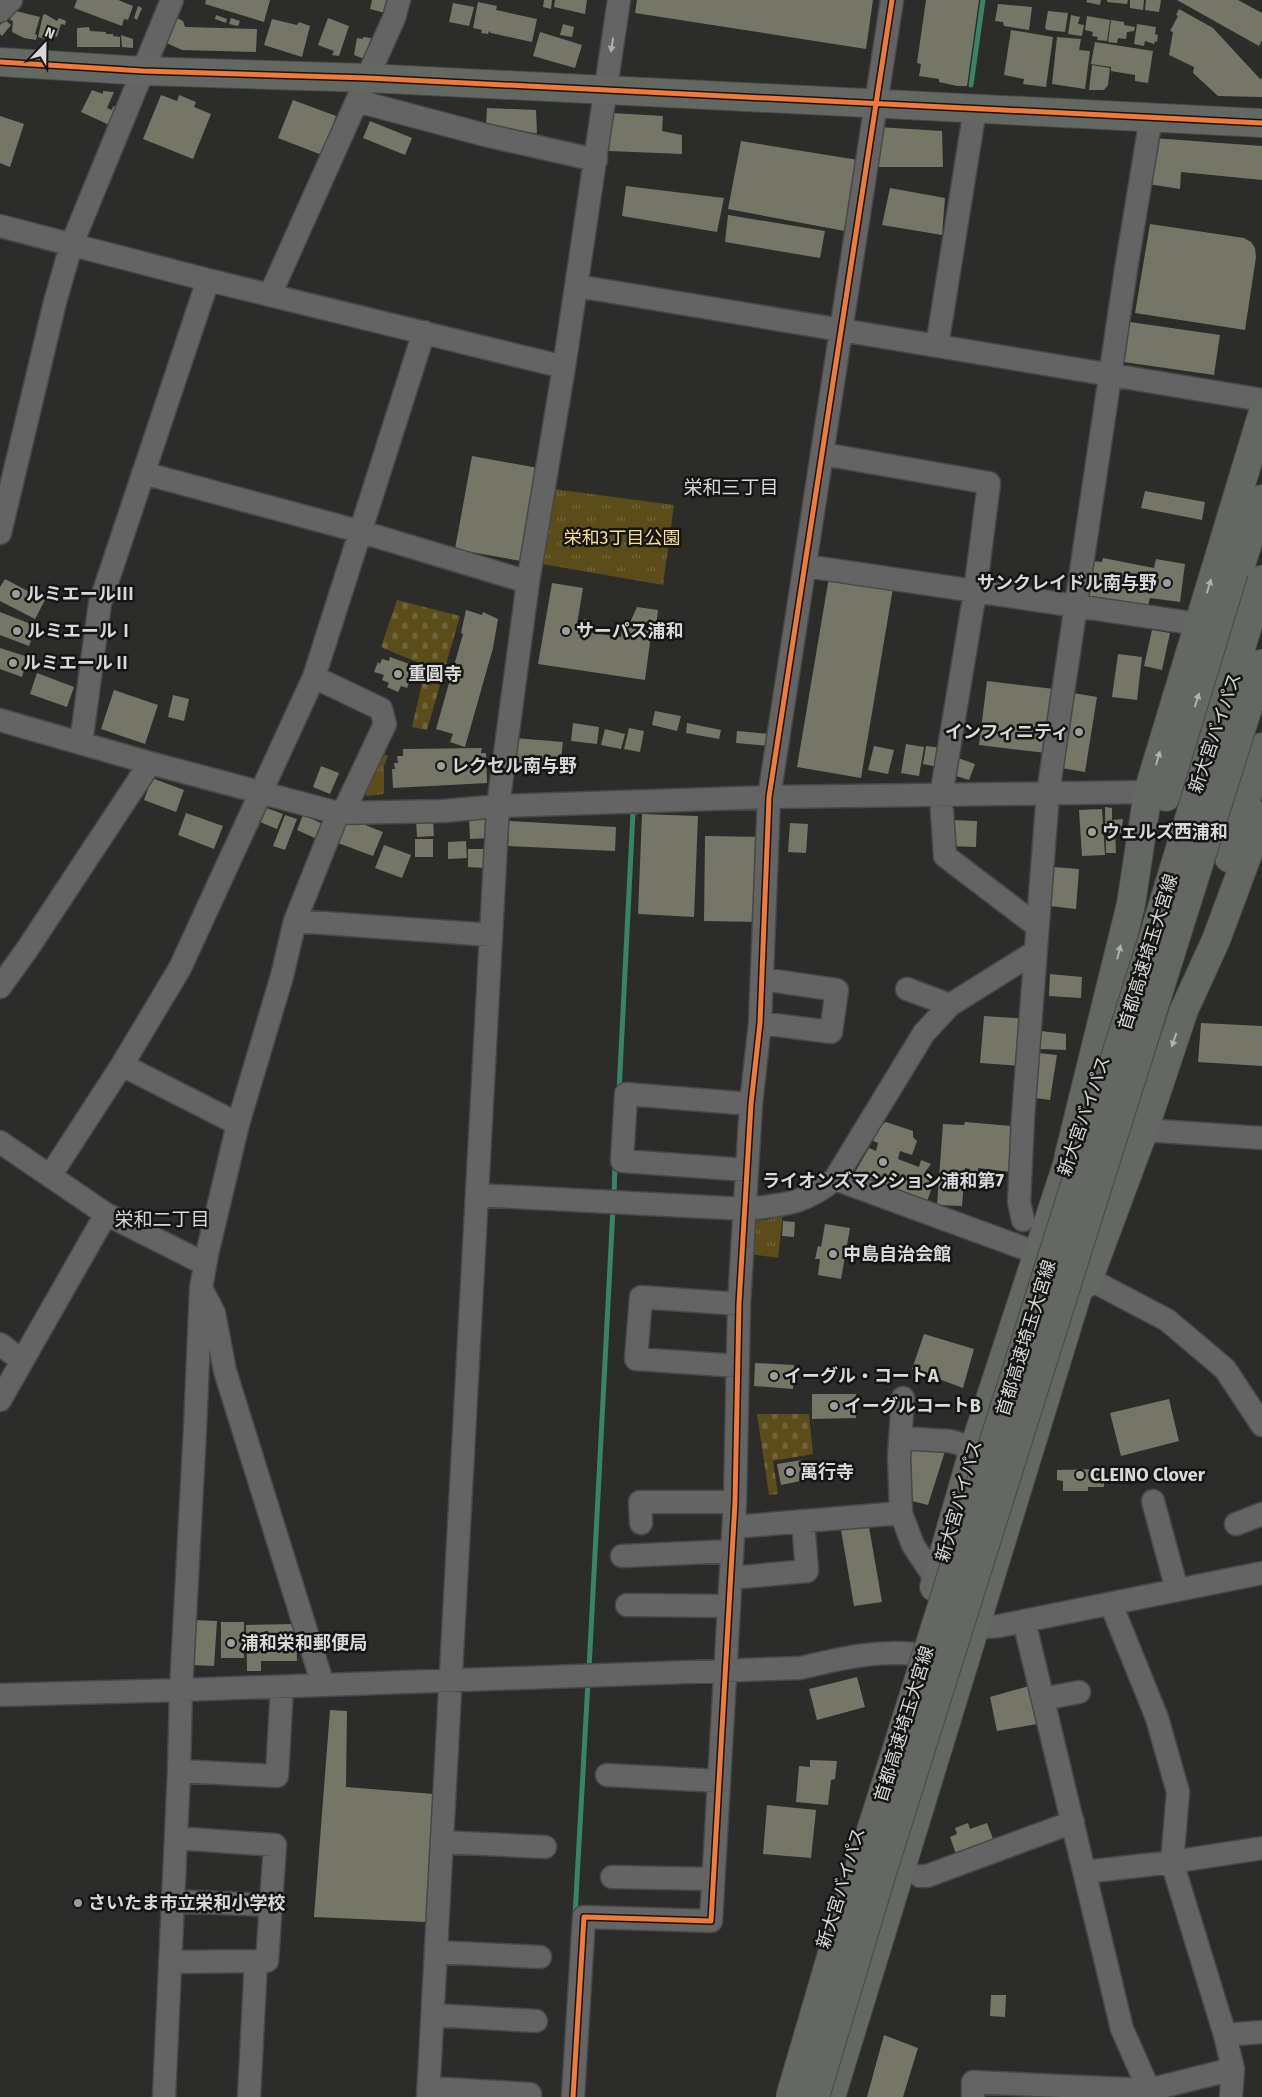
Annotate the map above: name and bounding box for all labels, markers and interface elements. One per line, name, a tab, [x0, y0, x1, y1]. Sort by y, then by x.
north arrow	[20, 20, 70, 70]
text: N	[42, 24, 57, 43]
one-way arrow	[607, 38, 615, 54]
district label: 栄和三丁目	[683, 476, 779, 499]
park label: 栄和3丁目公園	[564, 527, 680, 549]
place label: サンクレイドル南与野	[977, 572, 1157, 594]
marker: サンクレイドル南与野	[1161, 577, 1173, 589]
one-way arrow	[1206, 578, 1214, 593]
place label: ルミエールⅢ	[26, 583, 134, 605]
marker: ルミエールⅢ	[10, 588, 22, 600]
place label: ルミエールⅠ	[27, 620, 135, 642]
place label: サーパス浦和	[576, 620, 684, 642]
marker: ルミエールⅠ	[11, 625, 23, 637]
marker: サーパス浦和	[560, 625, 572, 637]
place label: ルミエールⅡ	[23, 652, 131, 674]
marker: ルミエールⅡ	[7, 657, 19, 669]
place label: 重圓寺	[408, 663, 462, 685]
marker: 重圓寺	[392, 668, 404, 680]
street label: 新大宮バイパス	[1184, 670, 1246, 796]
one-way arrow	[1194, 692, 1202, 707]
place label: インフィニティ	[945, 721, 1069, 743]
marker: インフィニティ	[1073, 726, 1085, 738]
one-way arrow	[1155, 751, 1163, 766]
place label: レクセル南与野	[451, 755, 577, 777]
marker: レクセル南与野	[435, 760, 447, 772]
place label: ウェルズ西浦和	[1102, 821, 1228, 843]
marker: ウェルズ西浦和	[1086, 826, 1098, 838]
street label: 首都高速埼玉大宮線	[1114, 871, 1182, 1033]
one-way arrow	[1116, 944, 1124, 959]
one-way arrow	[1169, 1033, 1177, 1048]
street label: 新大宮バイパス	[1053, 1053, 1115, 1179]
marker: ライオンズマンション浦和第7	[877, 1156, 889, 1168]
place label: ライオンズマンション浦和第7	[762, 1170, 1005, 1192]
district label: 栄和二丁目	[114, 1208, 210, 1231]
place label: 中島自治会館	[843, 1243, 951, 1265]
marker: 中島自治会館	[827, 1248, 839, 1260]
street label: 首都高速埼玉大宮線	[992, 1257, 1060, 1419]
place label: イーグル・コートA	[784, 1365, 939, 1387]
marker: イーグル・コートA	[768, 1370, 780, 1382]
place label: イーグルコートB	[844, 1395, 981, 1417]
marker: イーグルコートB	[828, 1400, 840, 1412]
street label: 新大宮バイパス	[931, 1438, 987, 1564]
place label: 萬行寺	[800, 1461, 854, 1483]
place label: CLEINO Clover	[1090, 1464, 1206, 1486]
marker: 萬行寺	[784, 1466, 796, 1478]
marker: CLEINO Clover	[1074, 1469, 1086, 1481]
place label: 浦和栄和郵便局	[241, 1632, 367, 1654]
marker: 浦和栄和郵便局	[225, 1637, 237, 1649]
street label: 首都高速埼玉大宮線	[870, 1643, 938, 1805]
street label: 新大宮バイパス	[812, 1825, 870, 1951]
place label: さいたま市立栄和小学校	[88, 1892, 285, 1914]
marker: さいたま市立栄和小学校	[72, 1897, 84, 1909]

